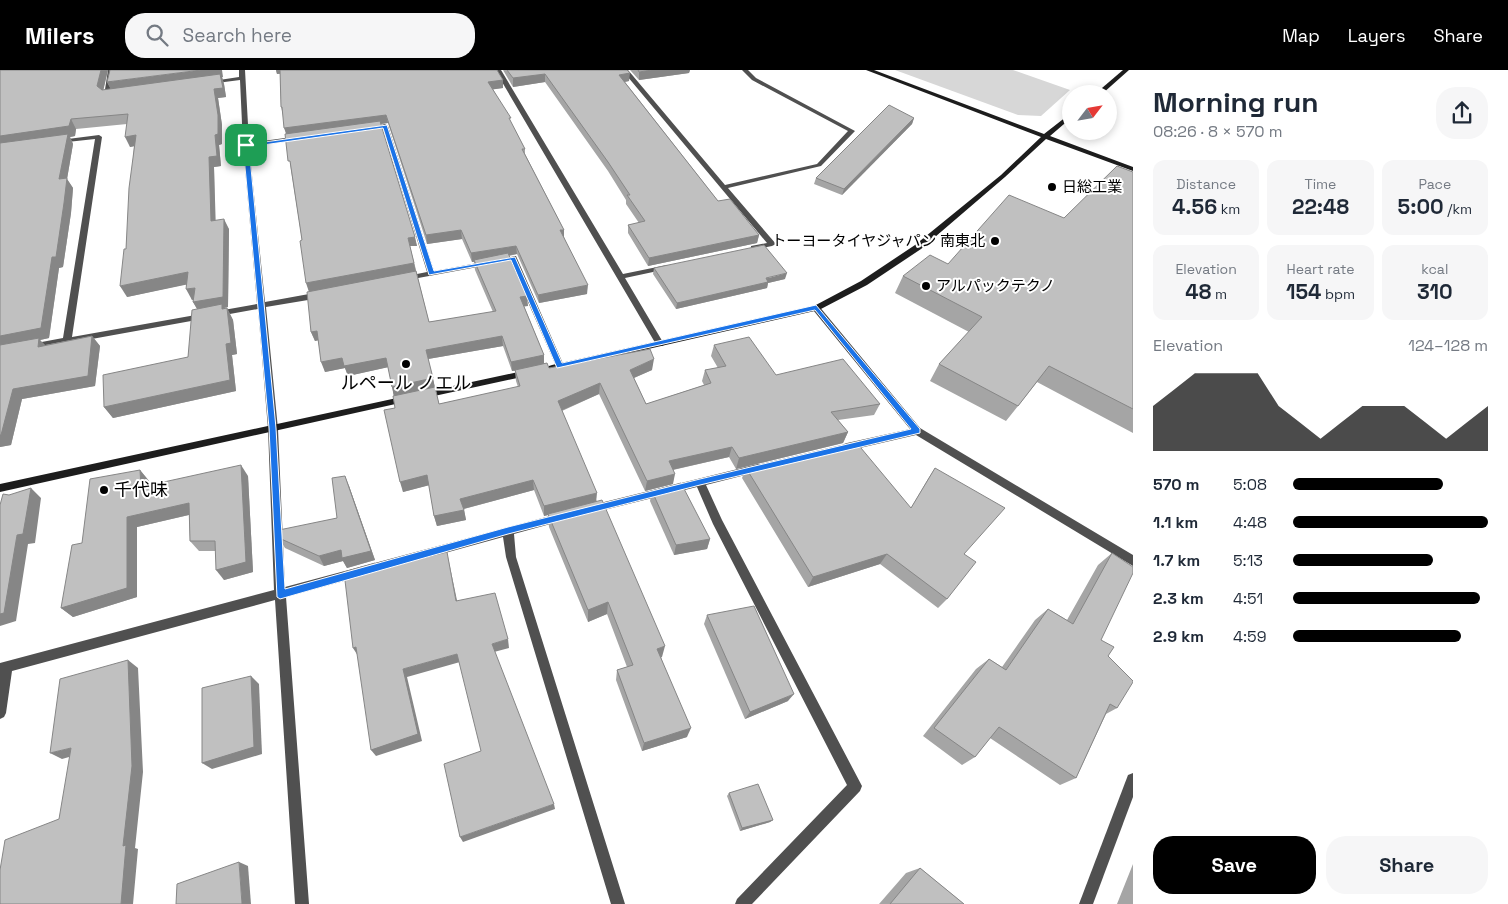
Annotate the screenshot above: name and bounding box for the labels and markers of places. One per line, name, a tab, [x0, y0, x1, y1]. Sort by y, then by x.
pin	[225, 124, 267, 166]
place label: 日総工業	[1062, 177, 1122, 196]
marker: 日総工業	[1046, 181, 1058, 193]
place label: トーヨータイヤジャパン 南東北	[772, 231, 985, 250]
marker: トーヨータイヤジャパン 南東北	[989, 235, 1001, 247]
place label: アルパックテクノ	[936, 276, 1055, 295]
marker: アルパックテクノ	[920, 280, 932, 292]
marker: ルペール ノエル	[400, 358, 412, 370]
place label: ルペール ノエル	[341, 371, 471, 394]
place label: 千代味	[114, 478, 168, 501]
marker: 千代味	[98, 484, 110, 496]

